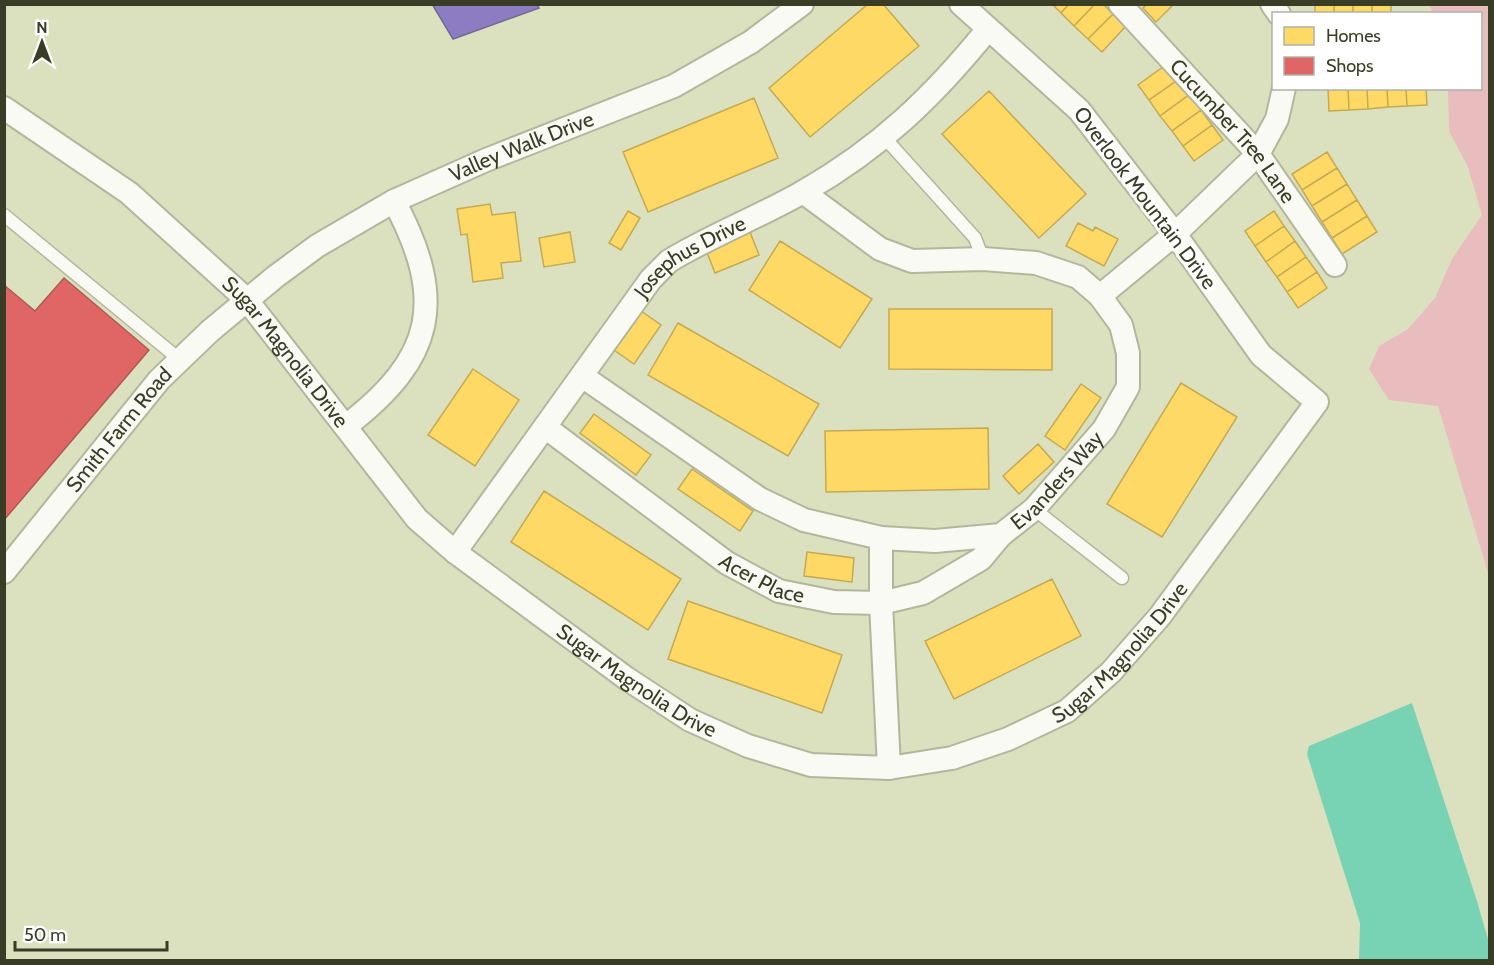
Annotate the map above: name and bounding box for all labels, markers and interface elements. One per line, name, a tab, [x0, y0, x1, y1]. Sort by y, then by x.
north arrow	[12, 12, 72, 72]
legend	[1272, 12, 1482, 90]
text: N	[36, 18, 48, 37]
text: Homes	[1326, 25, 1381, 47]
street label: Cucumber Tree Lane	[1165, 53, 1301, 208]
text: Shops	[1326, 55, 1374, 77]
street label: Overlook Mountain Drive	[1069, 102, 1222, 294]
street label: Valley Walk Drive	[445, 106, 597, 187]
street label: Josephus Drive	[628, 210, 750, 303]
street label: Sugar Magnolia Drive	[217, 271, 354, 433]
street label: Smith Farm Road	[61, 362, 177, 497]
street label: Evanders Way	[1005, 426, 1109, 535]
street label: Acer Place	[714, 548, 807, 608]
street label: Sugar Magnolia Drive	[1048, 577, 1193, 728]
street label: Sugar Magnolia Drive	[552, 618, 721, 742]
scale bar	[15, 914, 166, 952]
text: 50 m	[24, 924, 66, 946]

